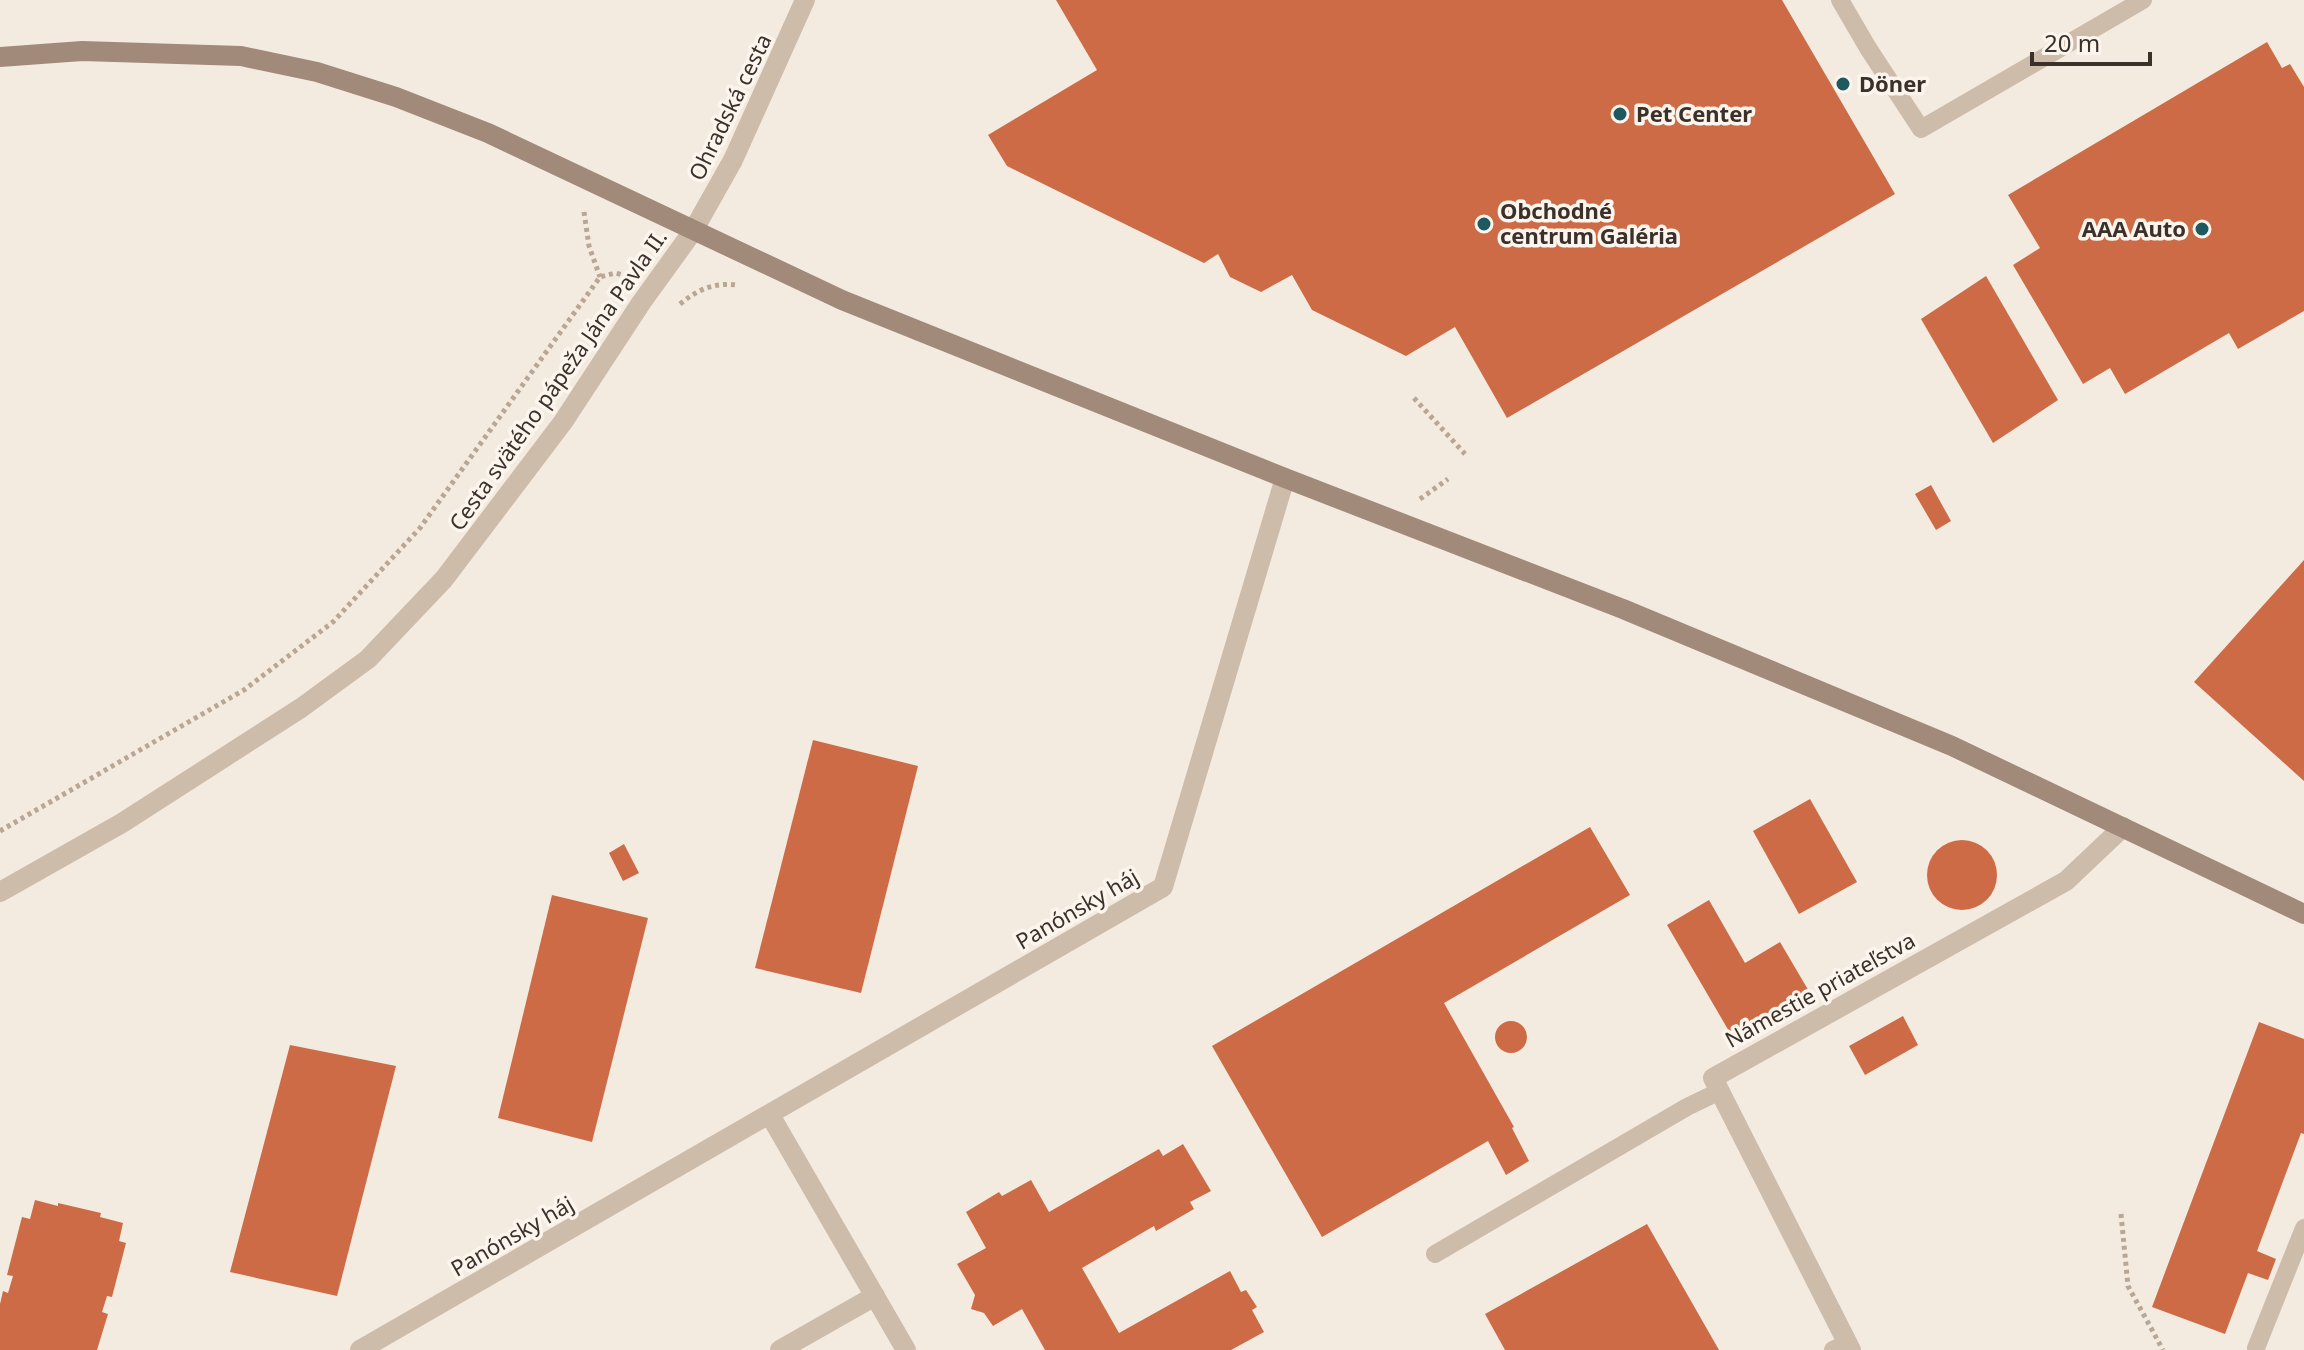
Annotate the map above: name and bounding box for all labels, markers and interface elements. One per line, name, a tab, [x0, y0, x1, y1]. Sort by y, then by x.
scale bar	[2032, 16, 2150, 66]
text: 20 m	[2044, 26, 2100, 59]
street label: Ohradská cesta	[681, 28, 778, 185]
place label: Döner	[1859, 68, 1926, 98]
marker: Döner	[1834, 75, 1852, 93]
place label: Pet Center	[1636, 98, 1752, 128]
marker: Pet Center	[1611, 105, 1629, 123]
place label: Obchodné centrum Galéria	[1500, 195, 1678, 250]
place label: AAA Auto	[2082, 213, 2186, 243]
marker: Obchodné centrum Galéria	[1475, 215, 1493, 233]
marker: AAA Auto	[2193, 220, 2211, 238]
street label: Cesta svätého pápeža Jána Pavla II.	[441, 223, 673, 536]
street label: Panónsky háj	[1010, 861, 1143, 955]
street label: Námestie priateľstva	[1719, 924, 1920, 1054]
street label: Panónsky háj	[445, 1188, 578, 1282]

